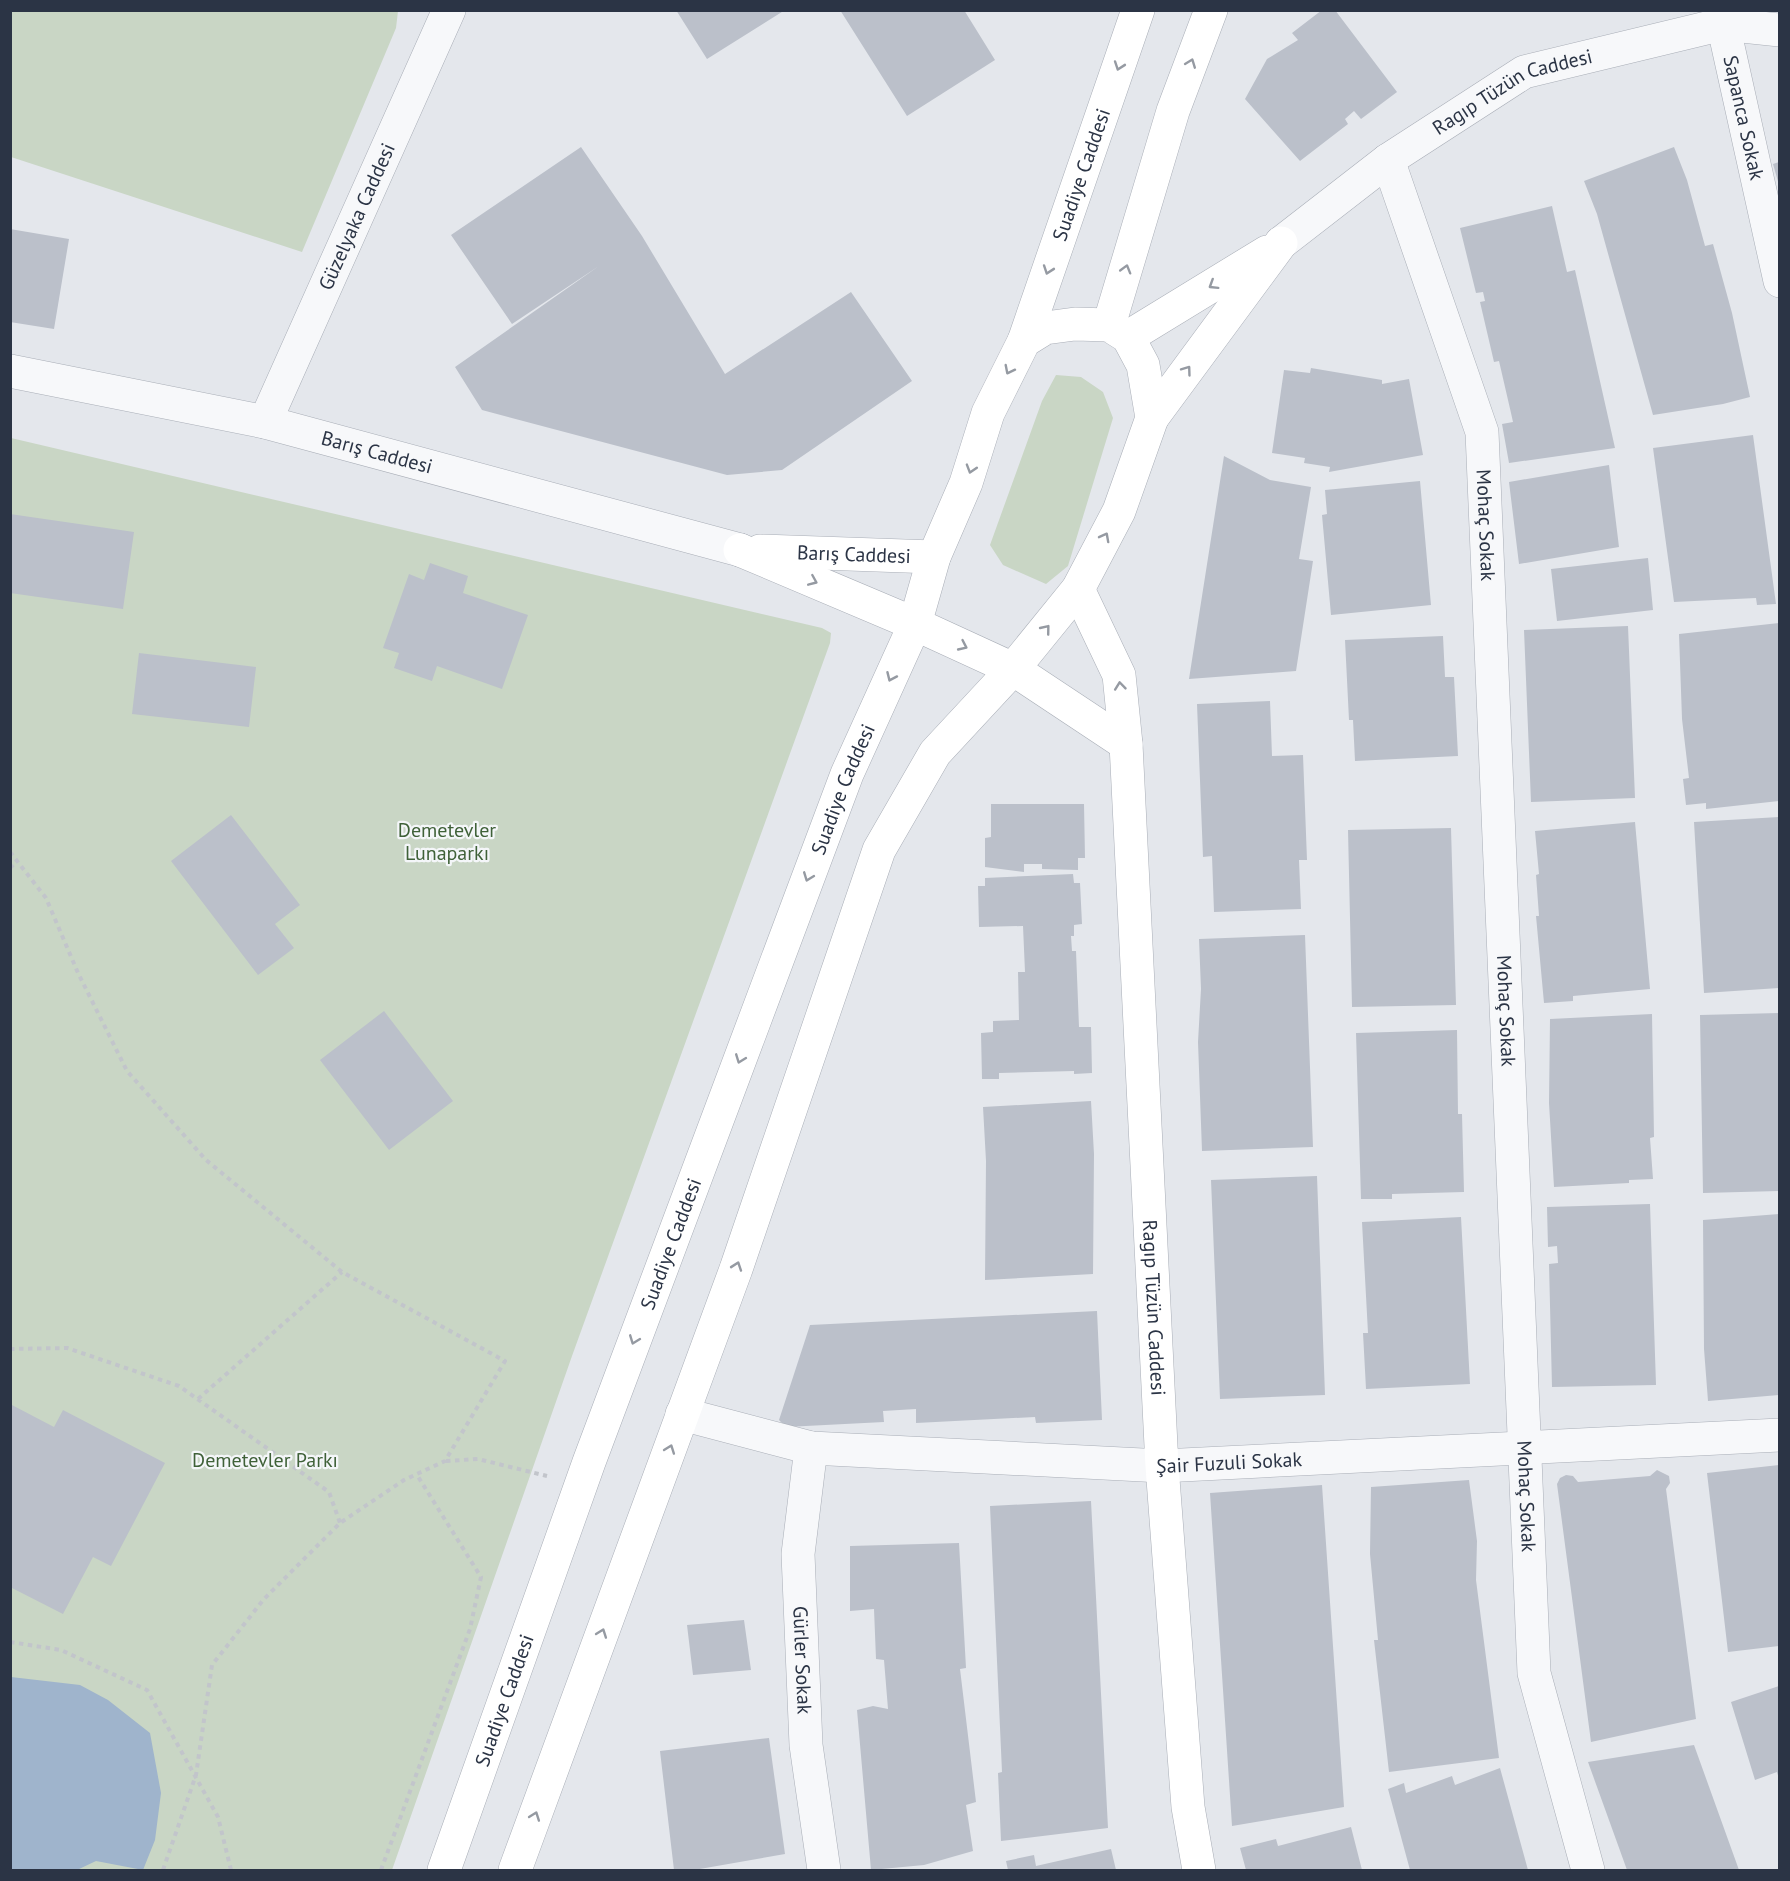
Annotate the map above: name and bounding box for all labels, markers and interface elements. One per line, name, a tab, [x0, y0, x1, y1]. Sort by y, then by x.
street label: Ragıp Tüzün Caddesi	[1428, 43, 1595, 141]
street label: Sapanca Sokak	[1717, 53, 1770, 183]
one-way arrow	[1184, 58, 1196, 69]
one-way arrow	[1114, 60, 1127, 71]
street label: Suadiye Caddesi	[1046, 105, 1116, 244]
street label: Güzelyaka Caddesi	[313, 139, 401, 294]
one-way arrow	[1043, 264, 1056, 275]
one-way arrow	[1119, 264, 1131, 275]
one-way arrow	[1209, 277, 1219, 289]
one-way arrow	[1005, 363, 1017, 374]
one-way arrow	[1180, 366, 1191, 377]
street label: Barış Caddesi	[318, 425, 435, 480]
one-way arrow	[965, 463, 978, 474]
street label: Mohaç Sokak	[1471, 469, 1501, 582]
one-way arrow	[1098, 533, 1109, 544]
street label: Barış Caddesi	[796, 539, 911, 569]
one-way arrow	[807, 574, 818, 586]
one-way arrow	[1038, 625, 1049, 636]
one-way arrow	[956, 638, 967, 650]
one-way arrow	[886, 671, 898, 682]
one-way arrow	[1114, 681, 1127, 690]
street label: Suadiye Caddesi	[805, 720, 881, 858]
park label: Demetevler Lunaparkı	[398, 817, 496, 866]
one-way arrow	[803, 871, 816, 881]
street label: Mohaç Sokak	[1491, 954, 1522, 1068]
one-way arrow	[734, 1053, 747, 1064]
street label: Suadiye Caddesi	[634, 1174, 707, 1313]
street label: Ragıp Tüzün Caddesi	[1137, 1219, 1171, 1396]
one-way arrow	[729, 1261, 742, 1272]
one-way arrow	[629, 1334, 642, 1345]
street label: Mohaç Sokak	[1511, 1440, 1542, 1553]
one-way arrow	[662, 1445, 675, 1455]
street label: Şair Fuzuli Sokak	[1155, 1446, 1303, 1479]
park label: Demetevler Parkı	[192, 1447, 338, 1473]
street label: Gürler Sokak	[787, 1605, 818, 1715]
one-way arrow	[595, 1628, 608, 1638]
street label: Suadiye Caddesi	[469, 1631, 540, 1770]
one-way arrow	[528, 1811, 541, 1821]

